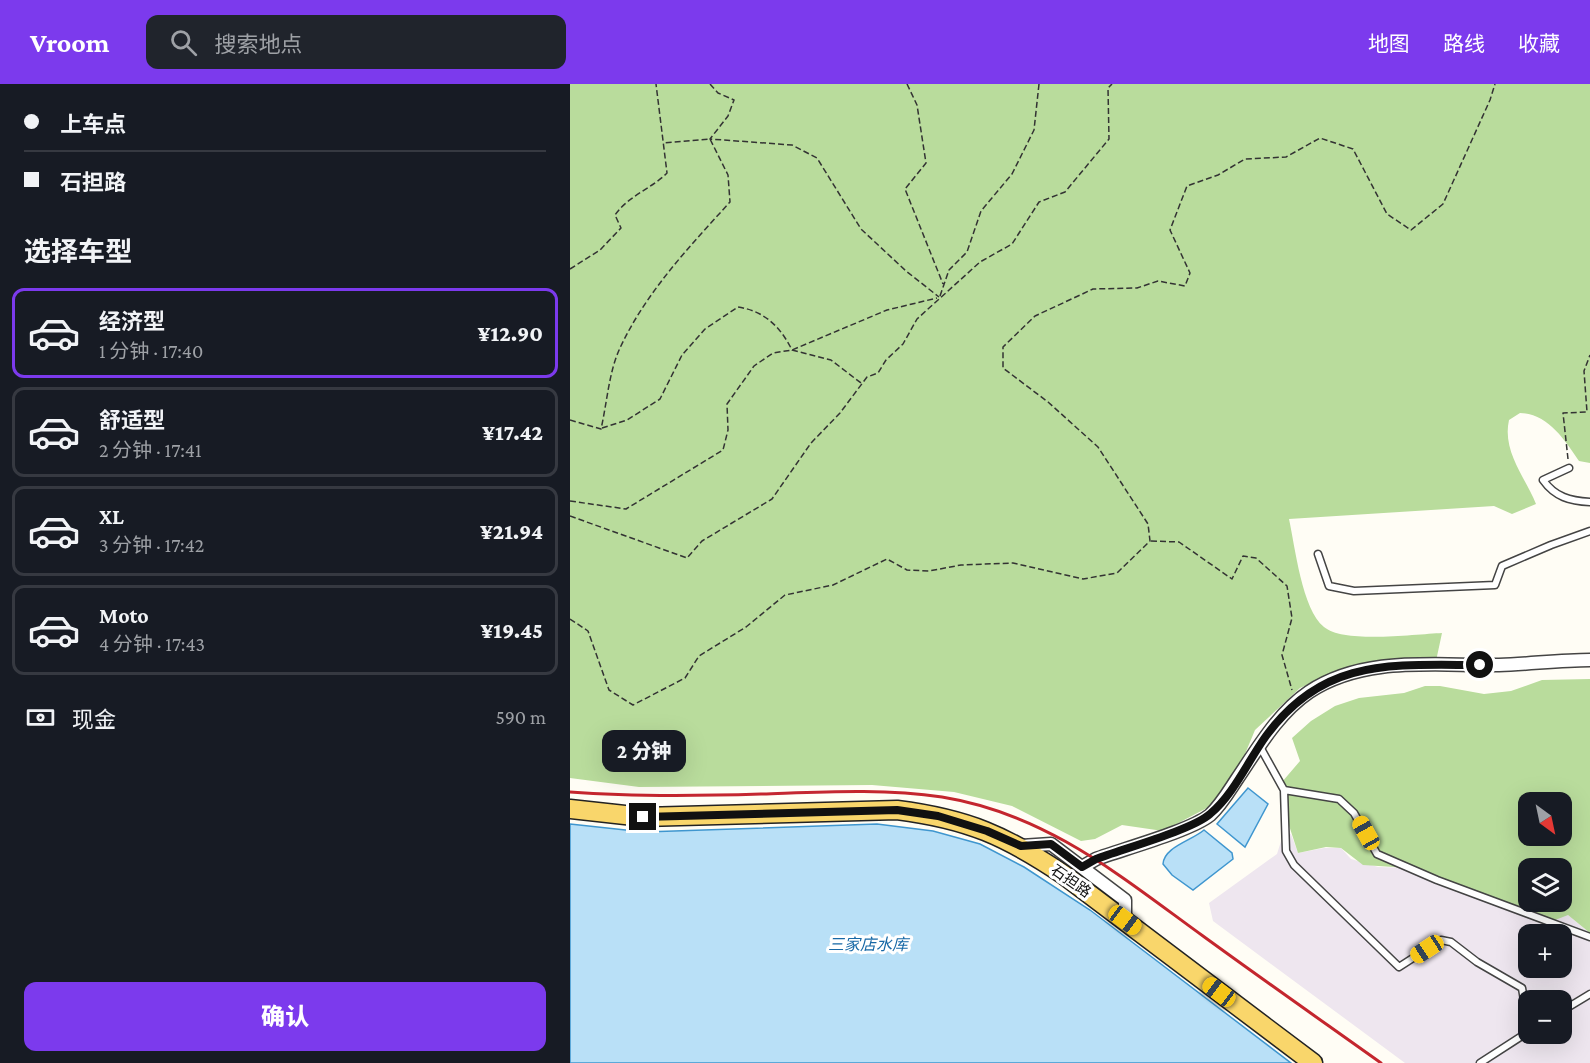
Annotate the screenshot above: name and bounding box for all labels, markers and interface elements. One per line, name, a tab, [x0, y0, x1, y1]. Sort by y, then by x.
search box	[146, 15, 566, 69]
icon: search	[167, 26, 200, 59]
text: Vroom	[30, 27, 110, 58]
text: 搜索地点	[215, 32, 303, 57]
text: 地图	[1368, 32, 1410, 56]
text: 路线	[1443, 32, 1485, 56]
text: 收藏	[1518, 32, 1560, 56]
text: 上车点	[60, 112, 126, 137]
text: 石担路	[60, 170, 126, 195]
text: 选择车型	[24, 237, 132, 267]
icon: car	[27, 306, 81, 360]
text: 经济型	[99, 309, 165, 334]
text: ¥12.90	[478, 321, 543, 346]
text: 1 分钟 · 17:40	[99, 340, 203, 362]
icon: car	[27, 405, 81, 459]
text: 舒适型	[99, 408, 165, 433]
text: ¥17.42	[482, 420, 543, 445]
text: 2 分钟 · 17:41	[99, 439, 202, 461]
icon: car	[27, 504, 81, 558]
text: XL	[99, 504, 124, 529]
text: ¥21.94	[480, 519, 543, 544]
text: 3 分钟 · 17:42	[99, 534, 204, 556]
icon: car	[27, 603, 81, 657]
text: Moto	[99, 603, 149, 628]
text: ¥19.45	[480, 618, 543, 643]
text: 4 分钟 · 17:43	[99, 633, 205, 655]
route start	[1466, 651, 1493, 678]
icon: cash	[24, 701, 57, 734]
text: 590 m	[496, 706, 546, 728]
text: 现金	[72, 707, 116, 732]
callout: 2 分钟	[601, 730, 685, 772]
text: 2 分钟	[617, 740, 671, 762]
north arrow	[1518, 792, 1572, 846]
map controls	[1518, 792, 1572, 1044]
route end	[629, 803, 656, 830]
car	[1349, 813, 1383, 853]
button: layers	[1518, 858, 1572, 912]
street label: 石担路	[1048, 862, 1094, 900]
car	[1105, 902, 1145, 938]
button: +	[1518, 924, 1572, 978]
car	[1407, 932, 1447, 966]
water label: 三家店水库	[828, 936, 911, 953]
car	[1199, 974, 1239, 1010]
button: 确认	[24, 982, 546, 1051]
button: −	[1518, 990, 1572, 1044]

